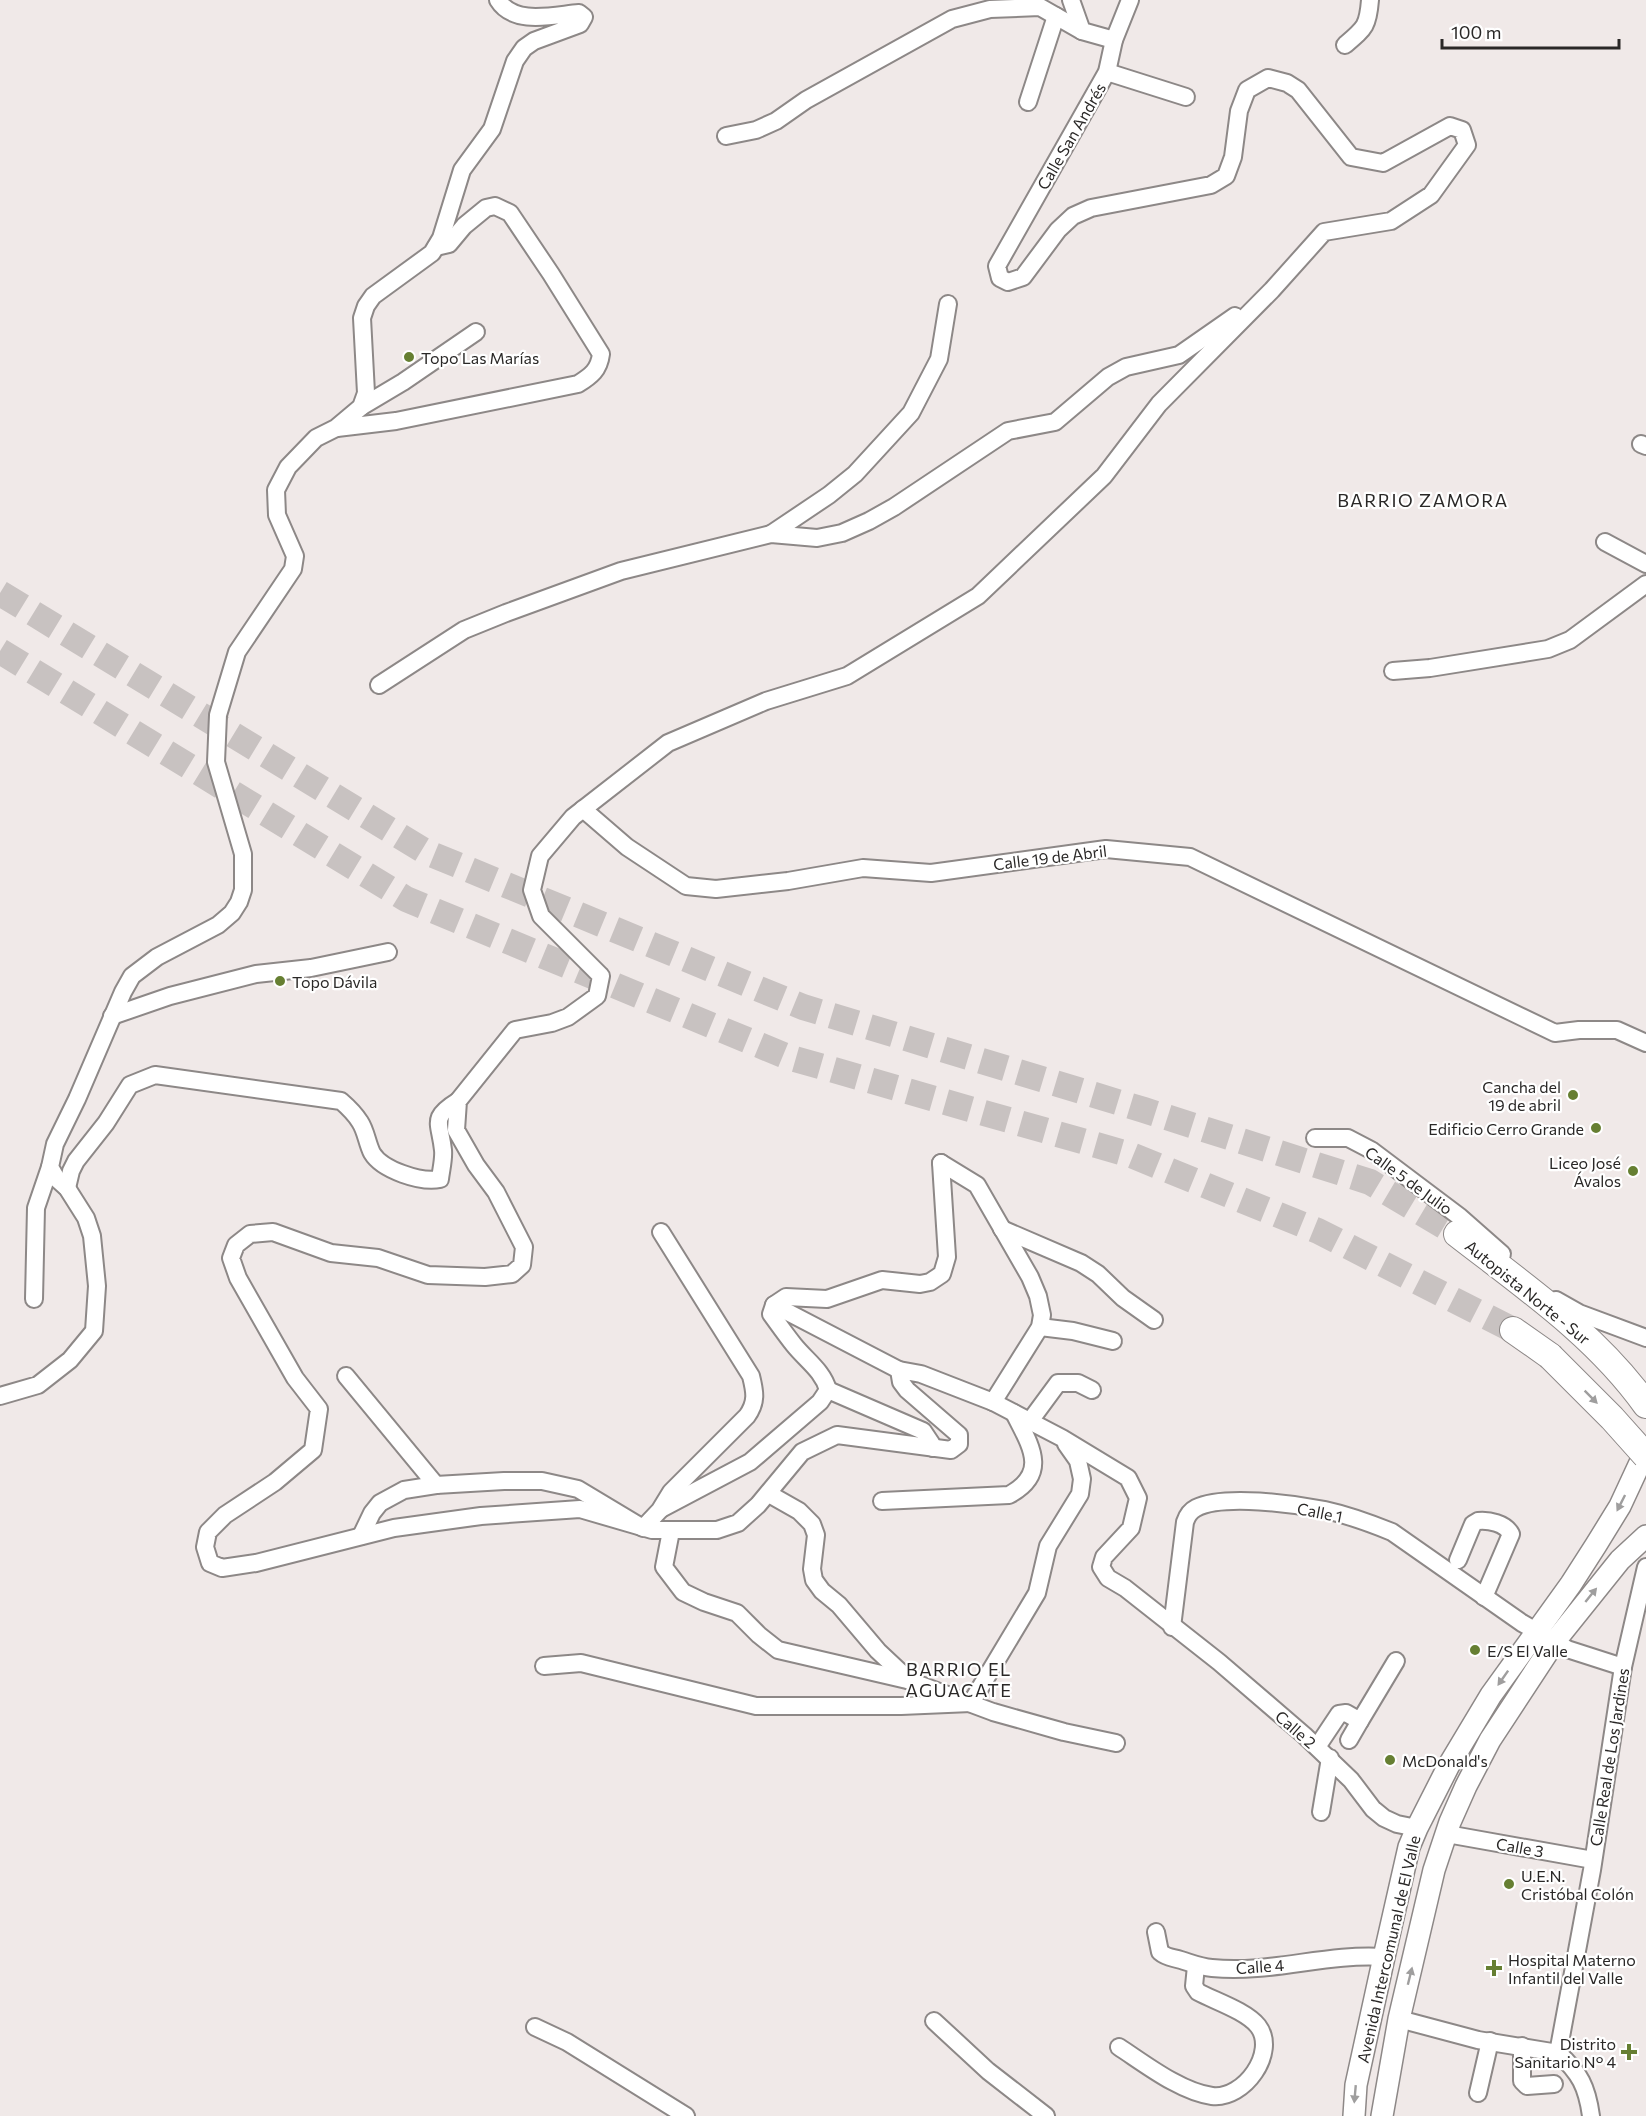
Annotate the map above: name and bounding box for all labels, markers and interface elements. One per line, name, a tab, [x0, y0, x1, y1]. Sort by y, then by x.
scale bar	[1442, 12, 1619, 50]
text: 100 m	[1451, 21, 1501, 43]
street label: Calle San Andrés	[1033, 79, 1109, 193]
place label: Topo Las Marías	[421, 348, 539, 367]
marker: Topo Las Marías	[402, 350, 416, 364]
district label: BARRIO ZAMORA	[1337, 489, 1509, 511]
street label: Calle 19 de Abril	[992, 841, 1108, 873]
place label: Topo Dávila	[292, 972, 377, 991]
marker: Topo Dávila	[273, 974, 287, 988]
place label: Cancha del 19 de abril	[1482, 1077, 1561, 1114]
marker: Cancha del 19 de abril	[1566, 1088, 1580, 1102]
place label: Edificio Cerro Grande	[1428, 1119, 1584, 1138]
marker: Edificio Cerro Grande	[1589, 1121, 1603, 1135]
street label: Calle 5 de Julio	[1362, 1142, 1456, 1218]
place label: Liceo José Ávalos	[1549, 1153, 1621, 1190]
marker: Liceo José Ávalos	[1626, 1164, 1640, 1178]
street label: Autopista Norte - Sur	[1462, 1236, 1595, 1349]
one-way arrow	[1584, 1390, 1598, 1404]
one-way arrow	[1616, 1495, 1626, 1512]
street label: Calle 1	[1296, 1498, 1344, 1526]
one-way arrow	[1585, 1587, 1598, 1603]
place label: E/S El Valle	[1487, 1641, 1568, 1660]
marker: E/S El Valle	[1468, 1643, 1482, 1657]
district label: BARRIO EL AGUACATE	[906, 1658, 1012, 1701]
street label: Calle Real de Los Jardines	[1586, 1667, 1632, 1847]
one-way arrow	[1498, 1670, 1509, 1686]
street label: Calle 2	[1272, 1706, 1320, 1752]
place label: McDonald's	[1402, 1751, 1488, 1770]
marker: McDonald's	[1383, 1753, 1397, 1767]
street label: Avenida Intercomunal de El Valle	[1353, 1833, 1423, 2065]
street label: Calle 3	[1495, 1833, 1545, 1861]
place label: U.E.N. Cristóbal Colón	[1521, 1866, 1634, 1903]
marker: U.E.N. Cristóbal Colón	[1502, 1877, 1516, 1891]
place label: Hospital Materno Infantil del Valle	[1508, 1950, 1636, 1987]
street label: Calle 4	[1235, 1955, 1285, 1977]
marker: Hospital Materno Infantil del Valle	[1485, 1959, 1503, 1977]
one-way arrow	[1405, 1967, 1415, 1986]
place label: Distrito Sanitario N° 4	[1515, 2034, 1616, 2071]
marker: Distrito Sanitario N° 4	[1620, 2043, 1638, 2061]
one-way arrow	[1351, 2085, 1360, 2104]

